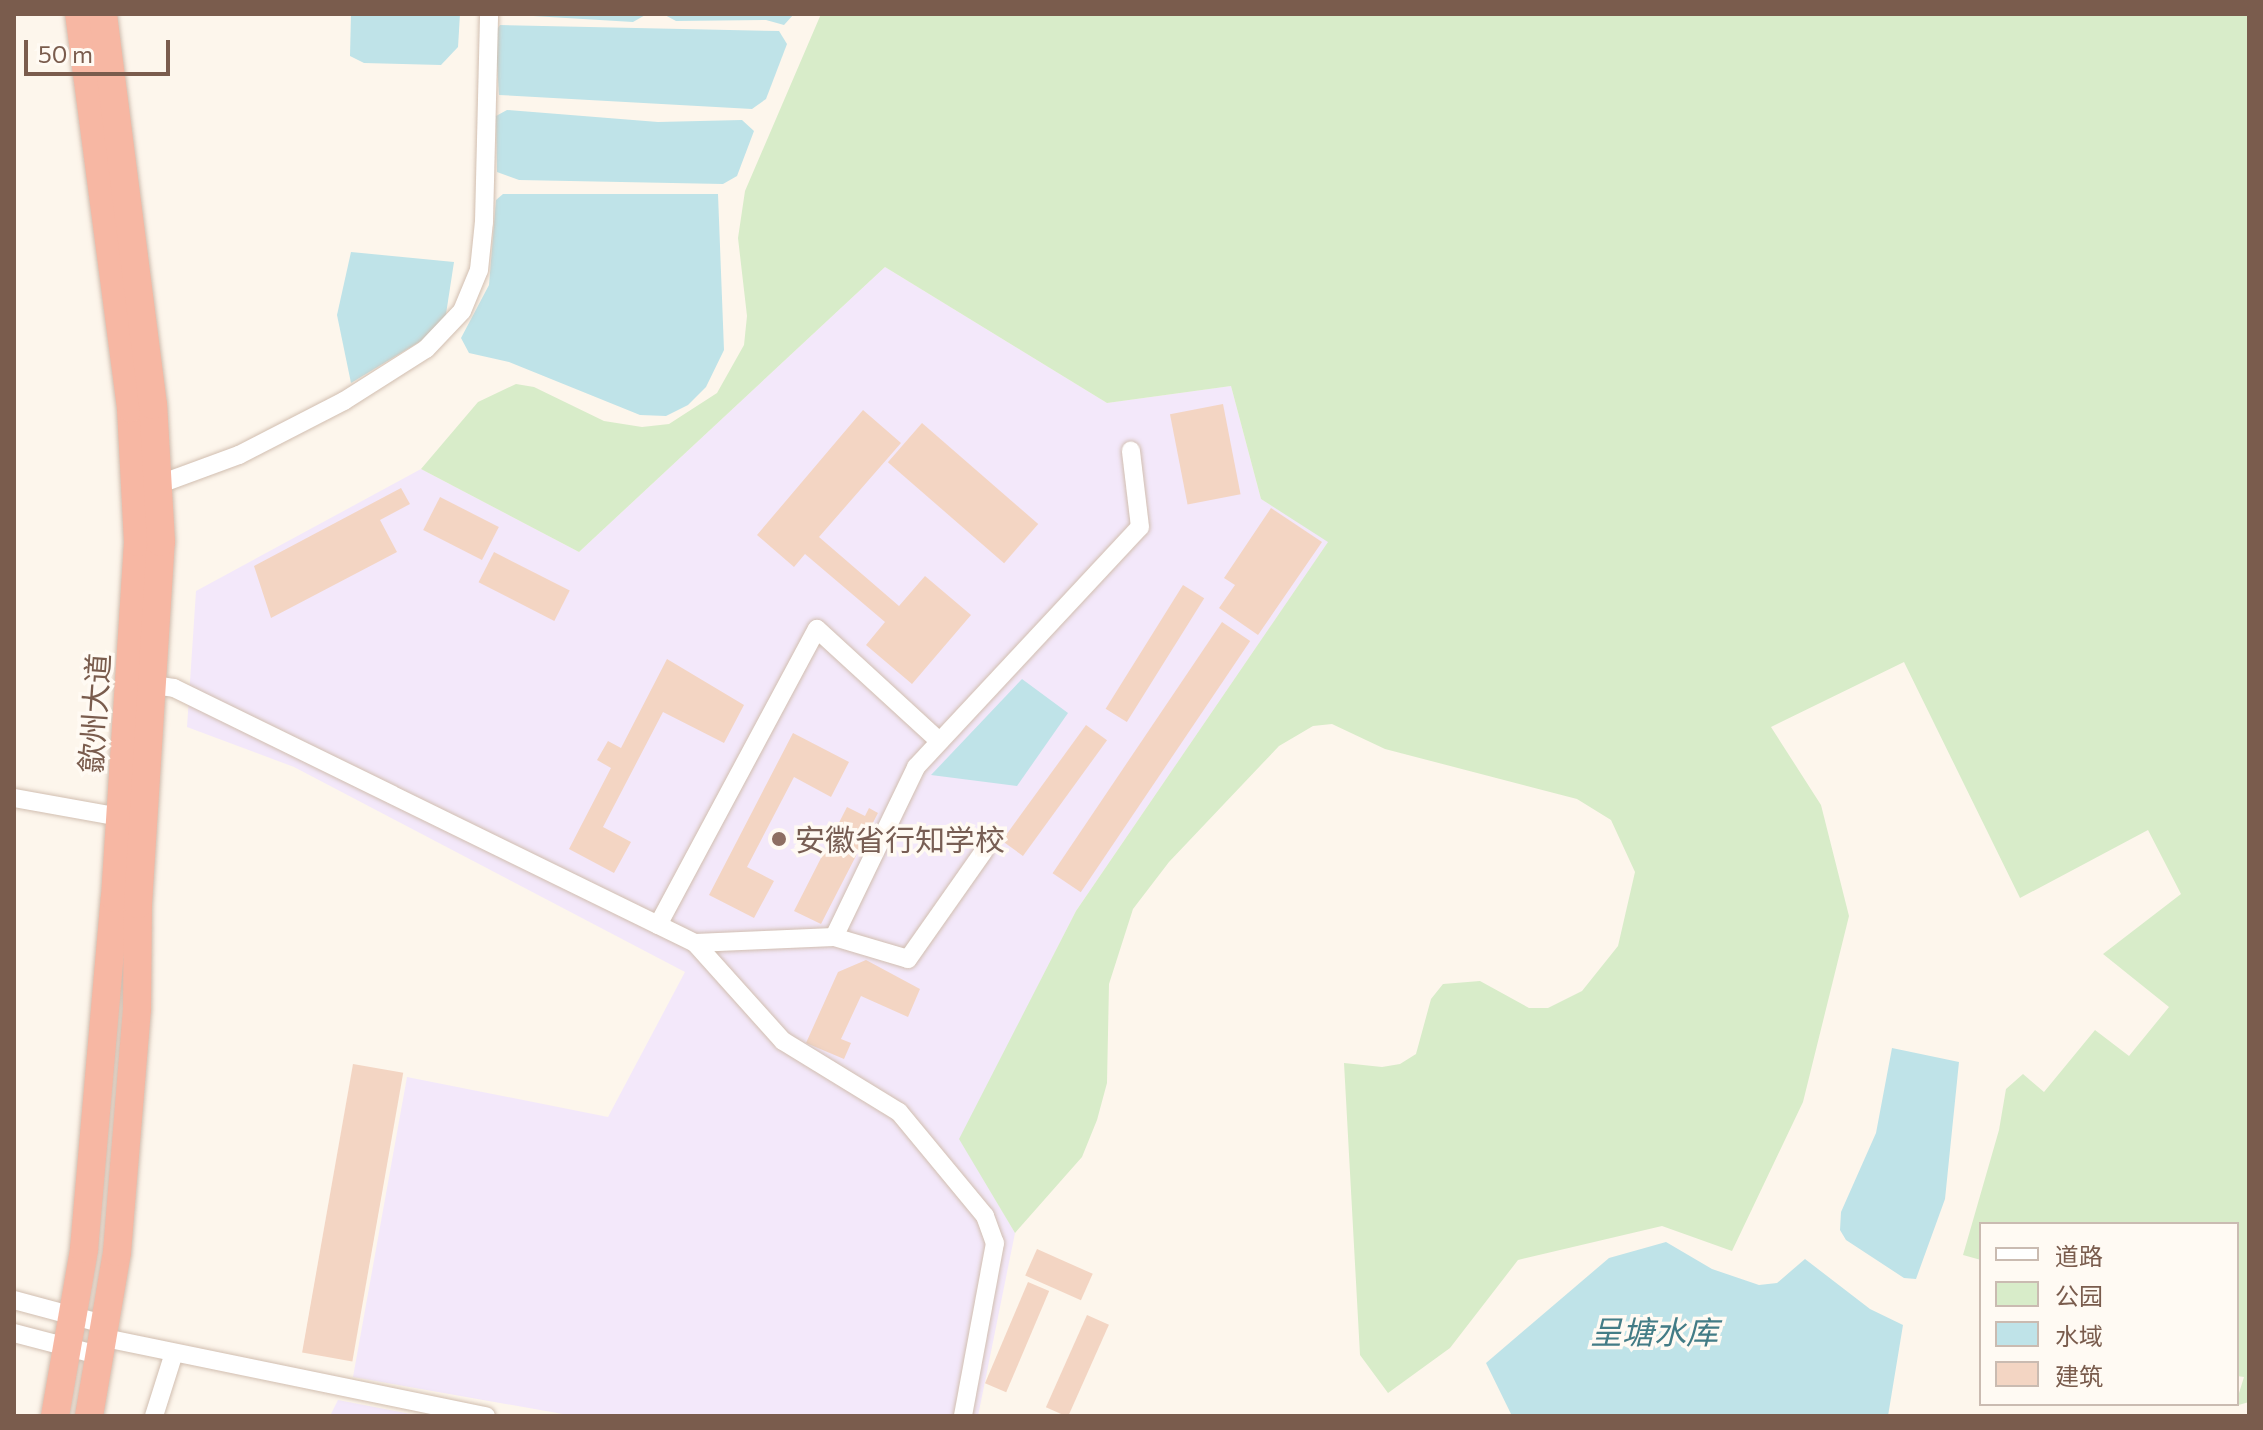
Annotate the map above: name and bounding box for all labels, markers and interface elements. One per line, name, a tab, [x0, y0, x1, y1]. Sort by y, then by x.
scale bar	[28, 24, 174, 74]
text: 50 m	[38, 39, 93, 68]
street label: 歙州大道	[72, 652, 116, 774]
place label: 安徽省行知学校	[795, 821, 1005, 857]
marker: 安徽省行知学校	[770, 830, 788, 848]
legend	[1979, 1222, 2239, 1406]
text: 道路	[2055, 1241, 2103, 1270]
text: 公园	[2055, 1281, 2103, 1310]
water label: 呈塘水库	[1590, 1312, 1718, 1350]
text: 水域	[2055, 1321, 2103, 1350]
text: 建筑	[2055, 1361, 2103, 1390]

